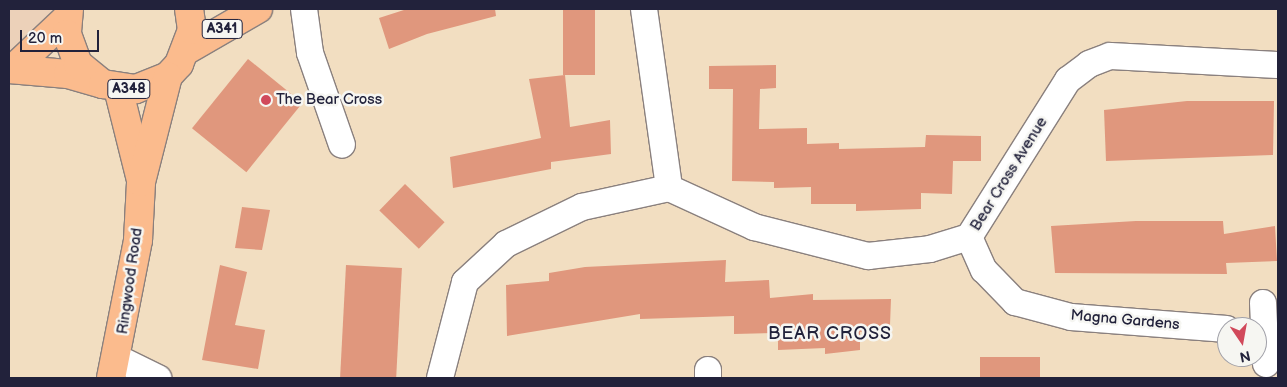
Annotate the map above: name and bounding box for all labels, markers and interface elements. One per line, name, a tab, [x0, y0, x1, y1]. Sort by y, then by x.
road number: A341	[201, 18, 243, 40]
scale bar	[22, 20, 101, 52]
text: 20 m	[28, 29, 62, 48]
road number: A348	[106, 78, 152, 100]
place label: The Bear Cross	[276, 91, 382, 109]
marker: The Bear Cross	[260, 94, 272, 106]
street label: Bear Cross Avenue	[967, 114, 1051, 234]
street label: Ringwood Road	[114, 227, 146, 335]
street label: Magna Gardens	[1070, 306, 1180, 334]
north arrow	[1217, 317, 1267, 367]
district label: BEAR CROSS	[767, 323, 893, 345]
text: N	[1238, 347, 1252, 366]

